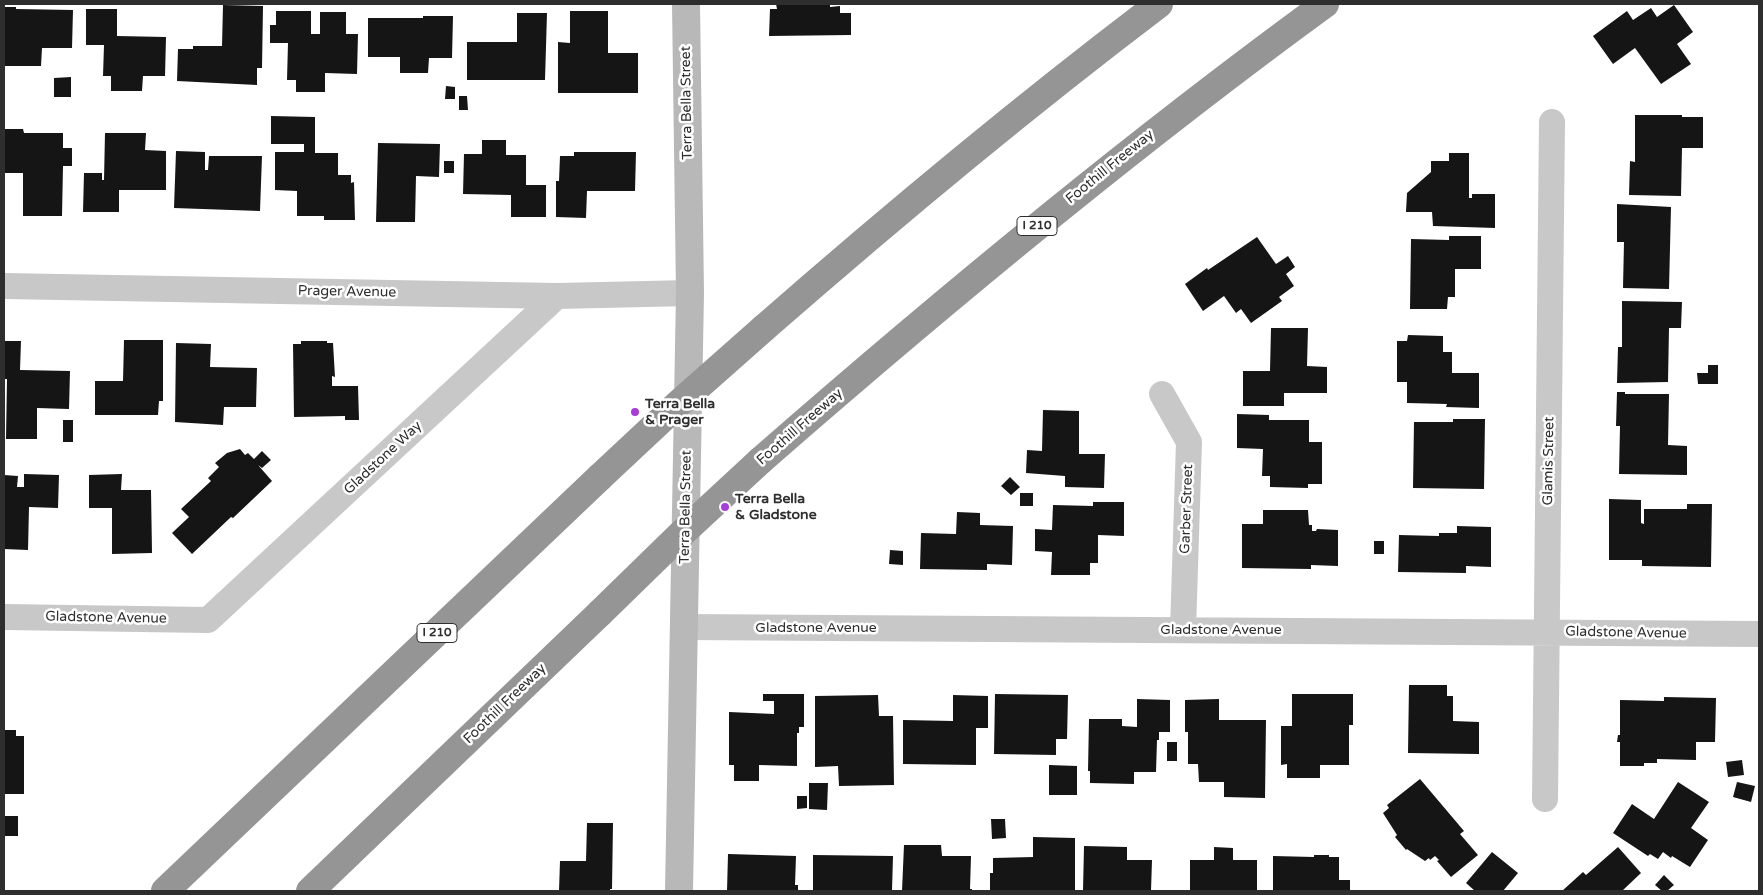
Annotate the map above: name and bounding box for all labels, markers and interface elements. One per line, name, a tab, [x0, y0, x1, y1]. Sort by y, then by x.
street label: Terra Bella Street	[678, 46, 696, 160]
street label: Foothill Freeway	[1063, 126, 1157, 208]
road number: I 210	[1017, 217, 1057, 236]
street label: Prager Avenue	[298, 283, 396, 301]
street label: Foothill Freeway	[754, 385, 846, 469]
place label: Terra Bella & Prager	[645, 396, 715, 428]
marker: Terra Bella & Prager	[629, 406, 641, 418]
street label: Glamis Street	[1540, 417, 1558, 505]
street label: Gladstone Way	[341, 418, 425, 498]
street label: Terra Bella Street	[677, 450, 695, 564]
street label: Garber Street	[1177, 464, 1197, 554]
place label: Terra Bella & Gladstone	[735, 491, 817, 524]
marker: Terra Bella & Gladstone	[719, 501, 731, 513]
street label: Gladstone Avenue	[45, 609, 167, 627]
street label: Gladstone Avenue	[755, 620, 877, 636]
street label: Gladstone Avenue	[1160, 622, 1282, 638]
road number: I 210	[417, 624, 457, 642]
street label: Gladstone Avenue	[1565, 624, 1687, 642]
street label: Foothill Freeway	[460, 660, 550, 748]

